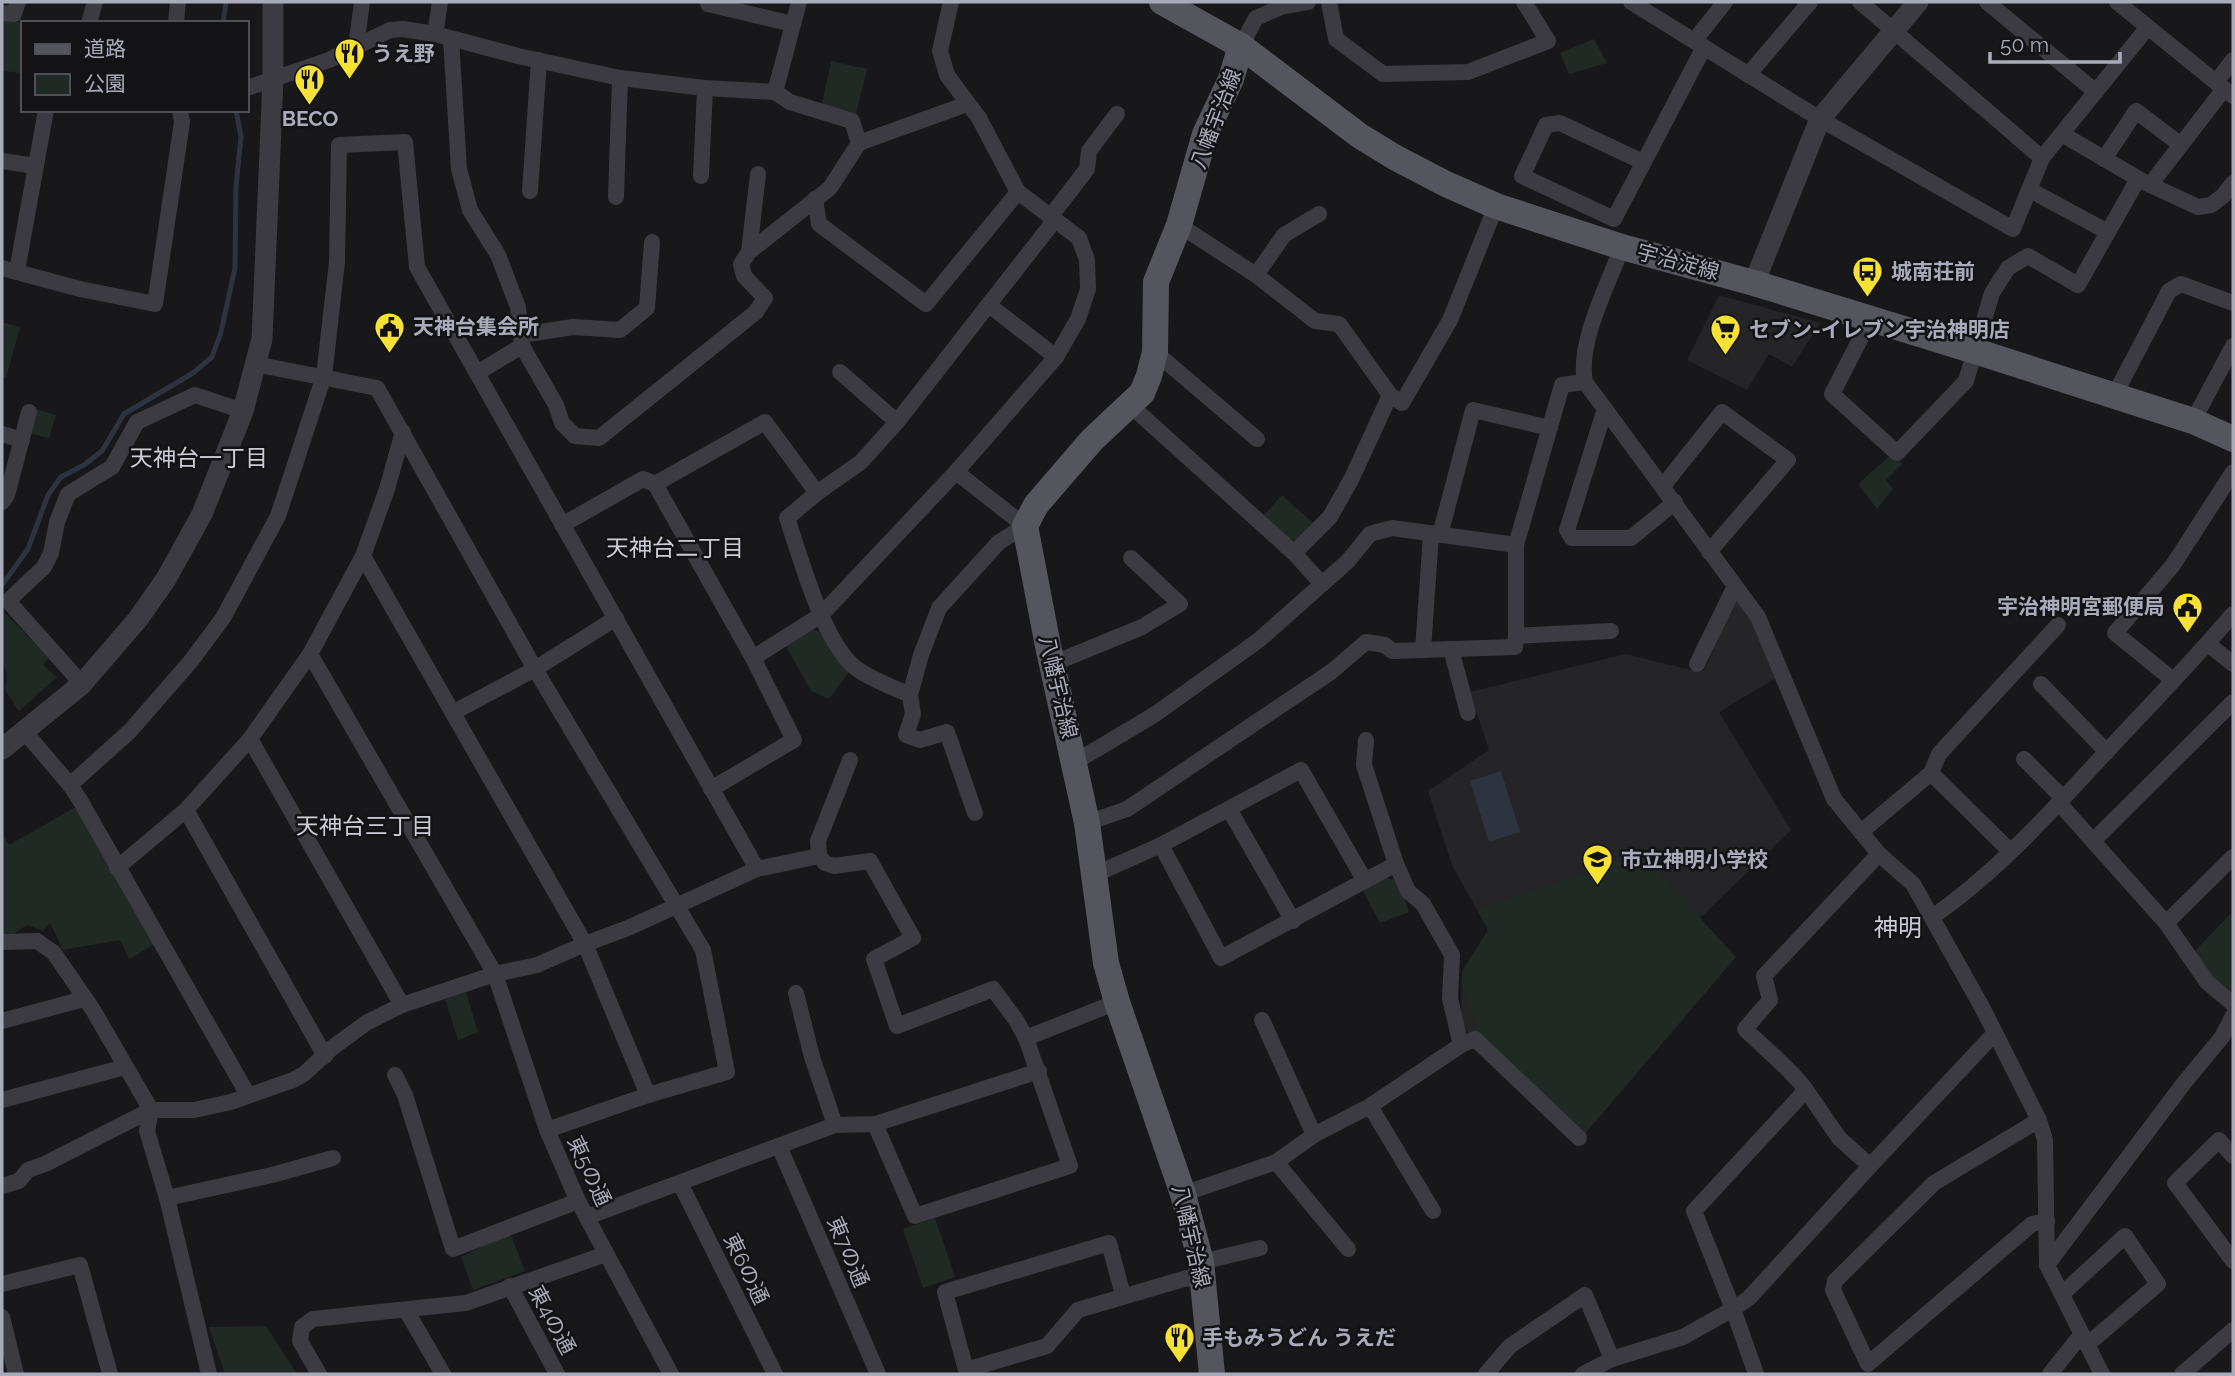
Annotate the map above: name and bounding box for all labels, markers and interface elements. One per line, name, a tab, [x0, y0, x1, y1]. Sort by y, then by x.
legend	[21, 21, 248, 112]
scale bar	[1990, 21, 2120, 65]
text: 50 m	[2000, 32, 2049, 57]
text: 道路	[84, 36, 126, 61]
restaurant icon: うえ野	[332, 37, 366, 81]
place label: うえ野	[372, 41, 435, 66]
restaurant icon: BECO	[293, 62, 327, 106]
street label: 八幡宇治線	[1185, 65, 1246, 172]
text: 公園	[84, 71, 126, 96]
place label: BECO	[282, 106, 338, 131]
street label: 宇治淀線	[1634, 239, 1722, 284]
bus stop icon: 城南荘前	[1851, 255, 1885, 299]
place label: 城南荘前	[1891, 259, 1975, 284]
public building icon: 天神台集会所	[373, 310, 407, 354]
supermarket icon: セブン-イレブン宇治神明店	[1709, 313, 1743, 357]
place label: 天神台集会所	[413, 314, 539, 339]
place label: セブン-イレブン宇治神明店	[1749, 317, 2010, 342]
district label: 天神台一丁目	[130, 444, 268, 471]
district label: 天神台二丁目	[606, 534, 744, 561]
public building icon: 宇治神明宮郵便局	[2171, 590, 2205, 634]
place label: 宇治神明宮郵便局	[1997, 594, 2165, 619]
street label: 八幡宇治線	[1034, 633, 1082, 741]
district label: 天神台三丁目	[296, 812, 434, 839]
school or university icon: 市立神明小学校	[1581, 843, 1615, 887]
place label: 市立神明小学校	[1621, 847, 1768, 872]
district label: 神明	[1874, 913, 1922, 942]
street label: 東5の通	[562, 1132, 617, 1210]
street label: 八幡宇治線	[1167, 1182, 1215, 1290]
street label: 東7の通	[822, 1213, 874, 1291]
street label: 東6の通	[719, 1229, 774, 1308]
street label: 東4の通	[524, 1281, 581, 1359]
restaurant icon: 手もみうどん うえだ	[1162, 1321, 1196, 1365]
place label: 手もみうどん うえだ	[1202, 1325, 1396, 1350]

